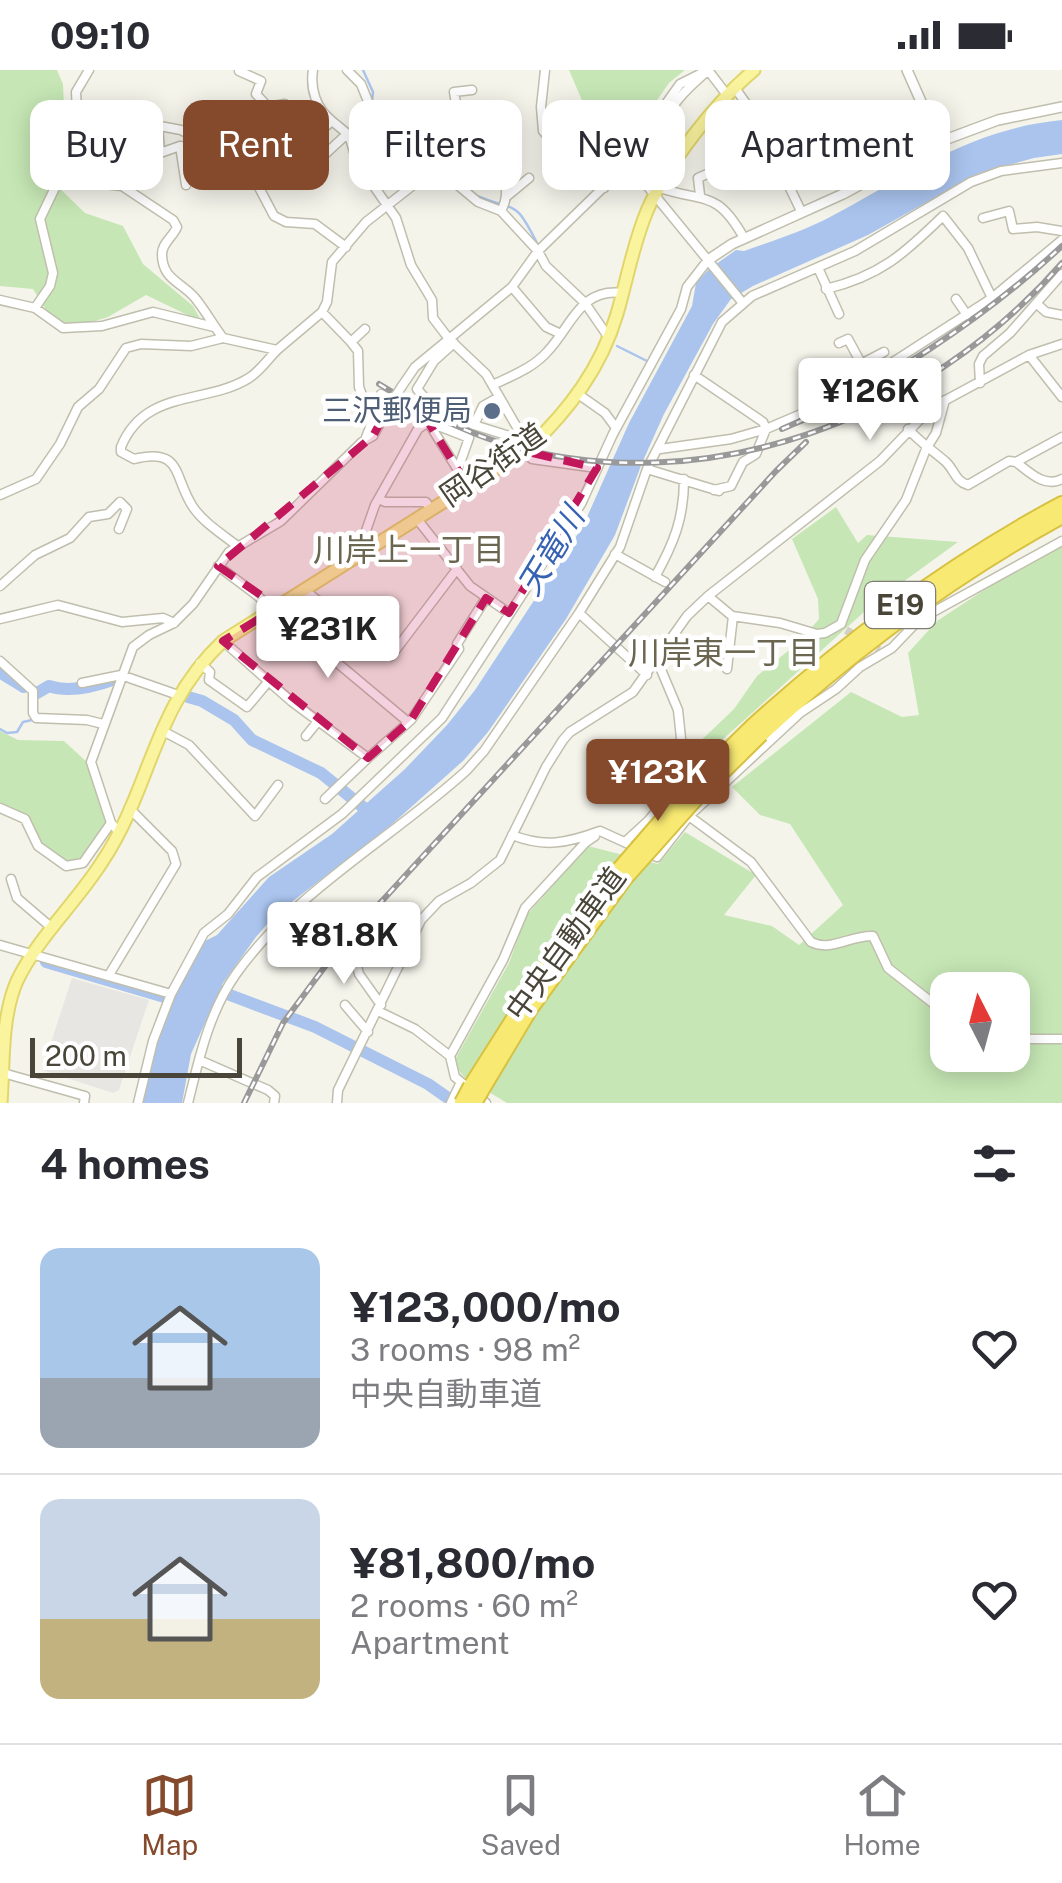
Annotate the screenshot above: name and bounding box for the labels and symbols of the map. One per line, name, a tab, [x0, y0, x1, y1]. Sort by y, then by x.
pin: ¥126K	[800, 358, 940, 443]
place label: 三沢郵便局	[322, 392, 472, 428]
marker: 三沢郵便局	[481, 400, 503, 422]
street label: 岡谷街道	[433, 415, 552, 513]
water label: 天竜川	[510, 498, 593, 601]
district label: 川岸上一丁目	[313, 531, 505, 568]
road number: E19	[865, 582, 935, 628]
pin: ¥231K	[258, 596, 398, 681]
district label: 川岸東一丁目	[628, 634, 820, 671]
pin: ¥123K	[588, 739, 728, 824]
street label: 中央自動車道	[498, 860, 633, 1027]
pin: ¥81.8K	[263, 902, 425, 987]
north arrow	[930, 972, 1030, 1072]
scale bar	[30, 1033, 242, 1078]

